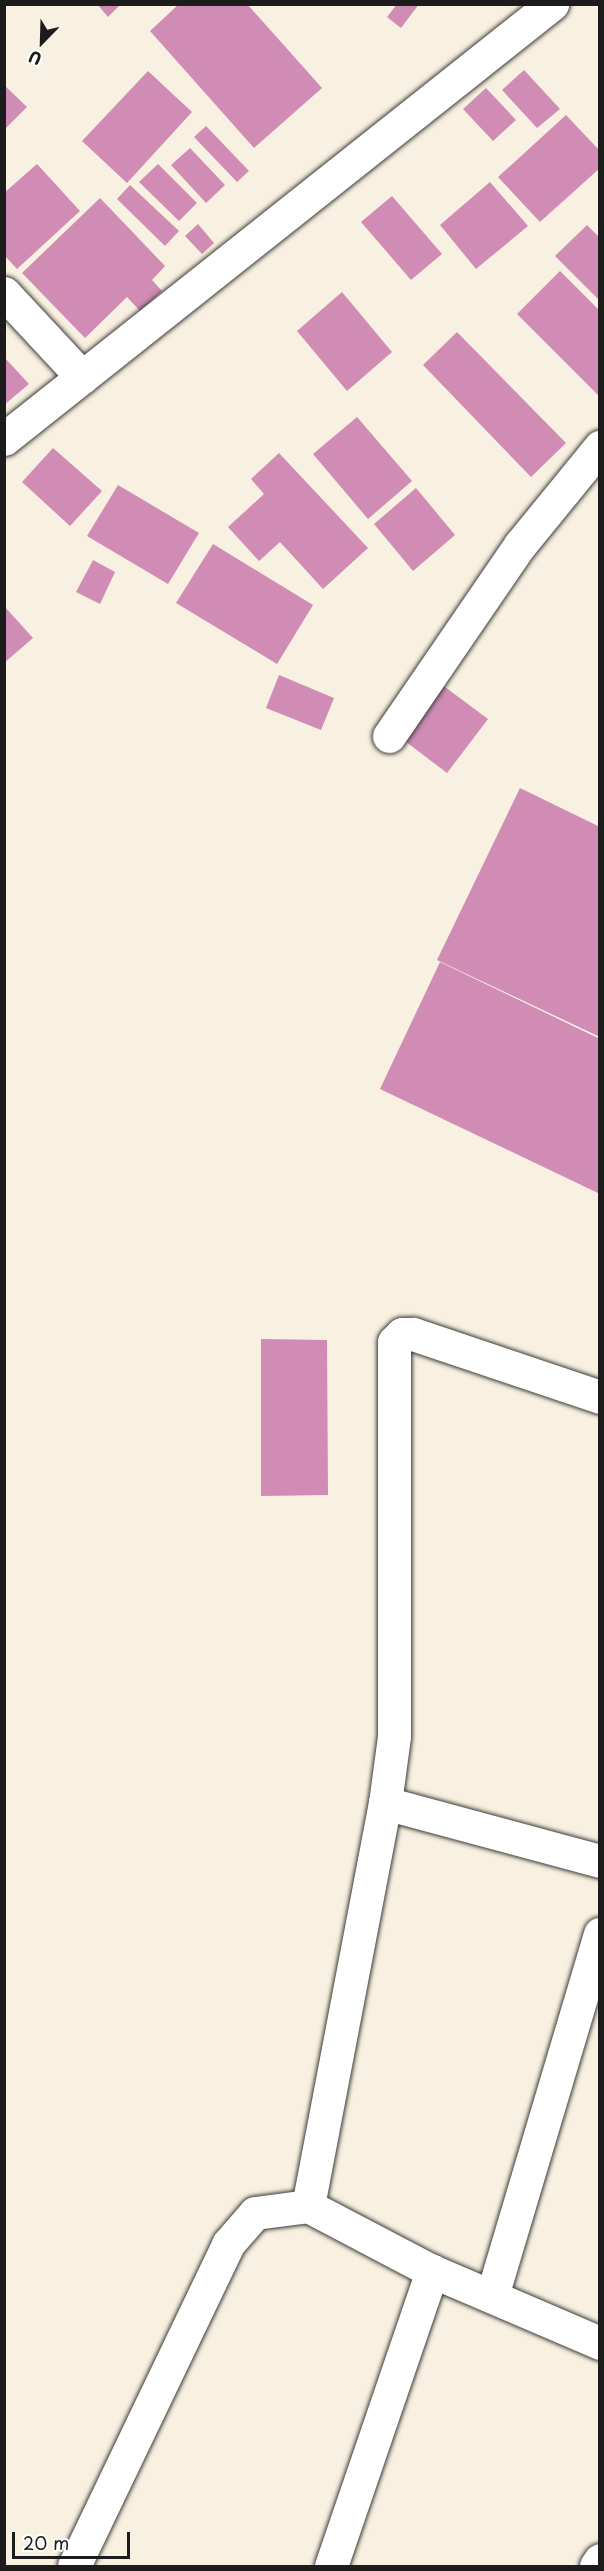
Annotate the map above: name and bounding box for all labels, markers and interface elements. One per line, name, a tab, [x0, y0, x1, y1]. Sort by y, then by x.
north arrow	[12, 12, 72, 72]
text: U	[25, 45, 45, 72]
scale bar	[15, 2520, 134, 2558]
text: 20 m	[23, 2529, 69, 2556]

